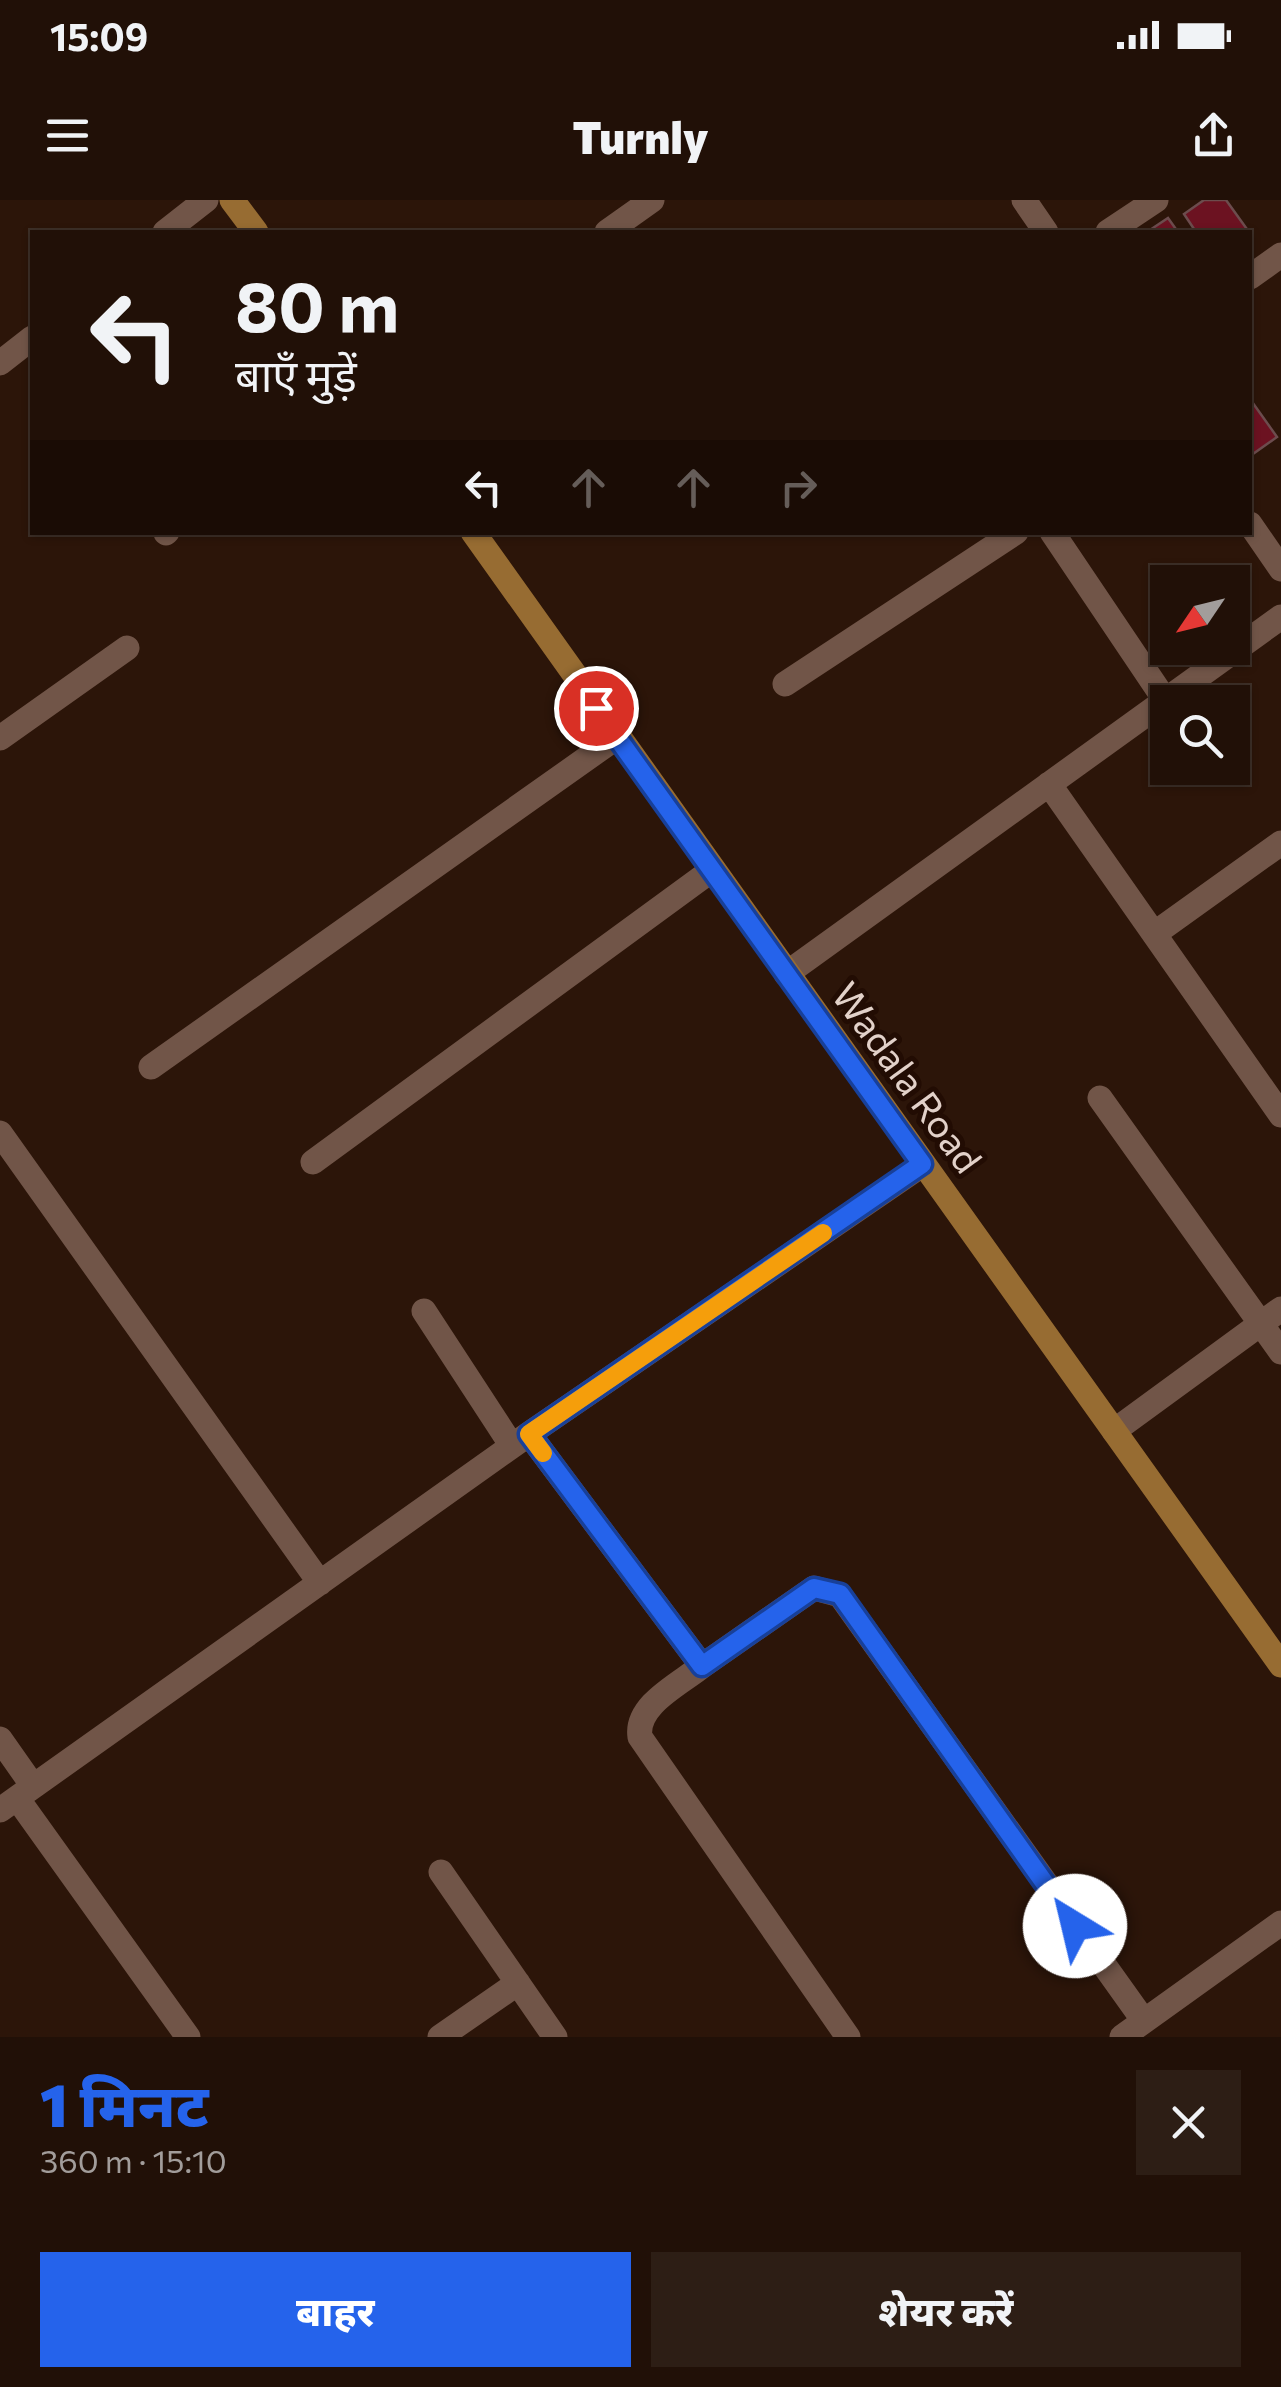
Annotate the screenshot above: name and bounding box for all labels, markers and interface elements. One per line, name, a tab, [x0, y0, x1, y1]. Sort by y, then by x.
text: 15:09	[50, 12, 148, 59]
icon: menu	[40, 108, 95, 163]
text: Turnly	[572, 108, 709, 163]
icon: share	[1186, 108, 1241, 163]
text: 80 m	[235, 261, 399, 346]
icon: left	[70, 270, 200, 400]
text: बाएँ मुड़ें	[235, 346, 357, 401]
icon: left	[456, 460, 511, 515]
icon: ahead	[561, 460, 616, 515]
icon: ahead	[666, 460, 721, 515]
icon: right	[771, 460, 826, 515]
north arrow	[1150, 565, 1250, 665]
map controls	[1150, 565, 1250, 785]
pin	[554, 666, 639, 751]
icon: arrive	[569, 681, 624, 736]
button: search	[1150, 685, 1250, 785]
street label: Wadala Road	[823, 972, 993, 1181]
position arrow	[1023, 1874, 1127, 1978]
text: 1 मिनट	[40, 2066, 209, 2139]
button: close	[1136, 2070, 1241, 2175]
text: 360 m · 15:10	[40, 2140, 227, 2180]
button: बाहर	[40, 2252, 631, 2367]
button: शेयर करें	[651, 2252, 1241, 2367]

